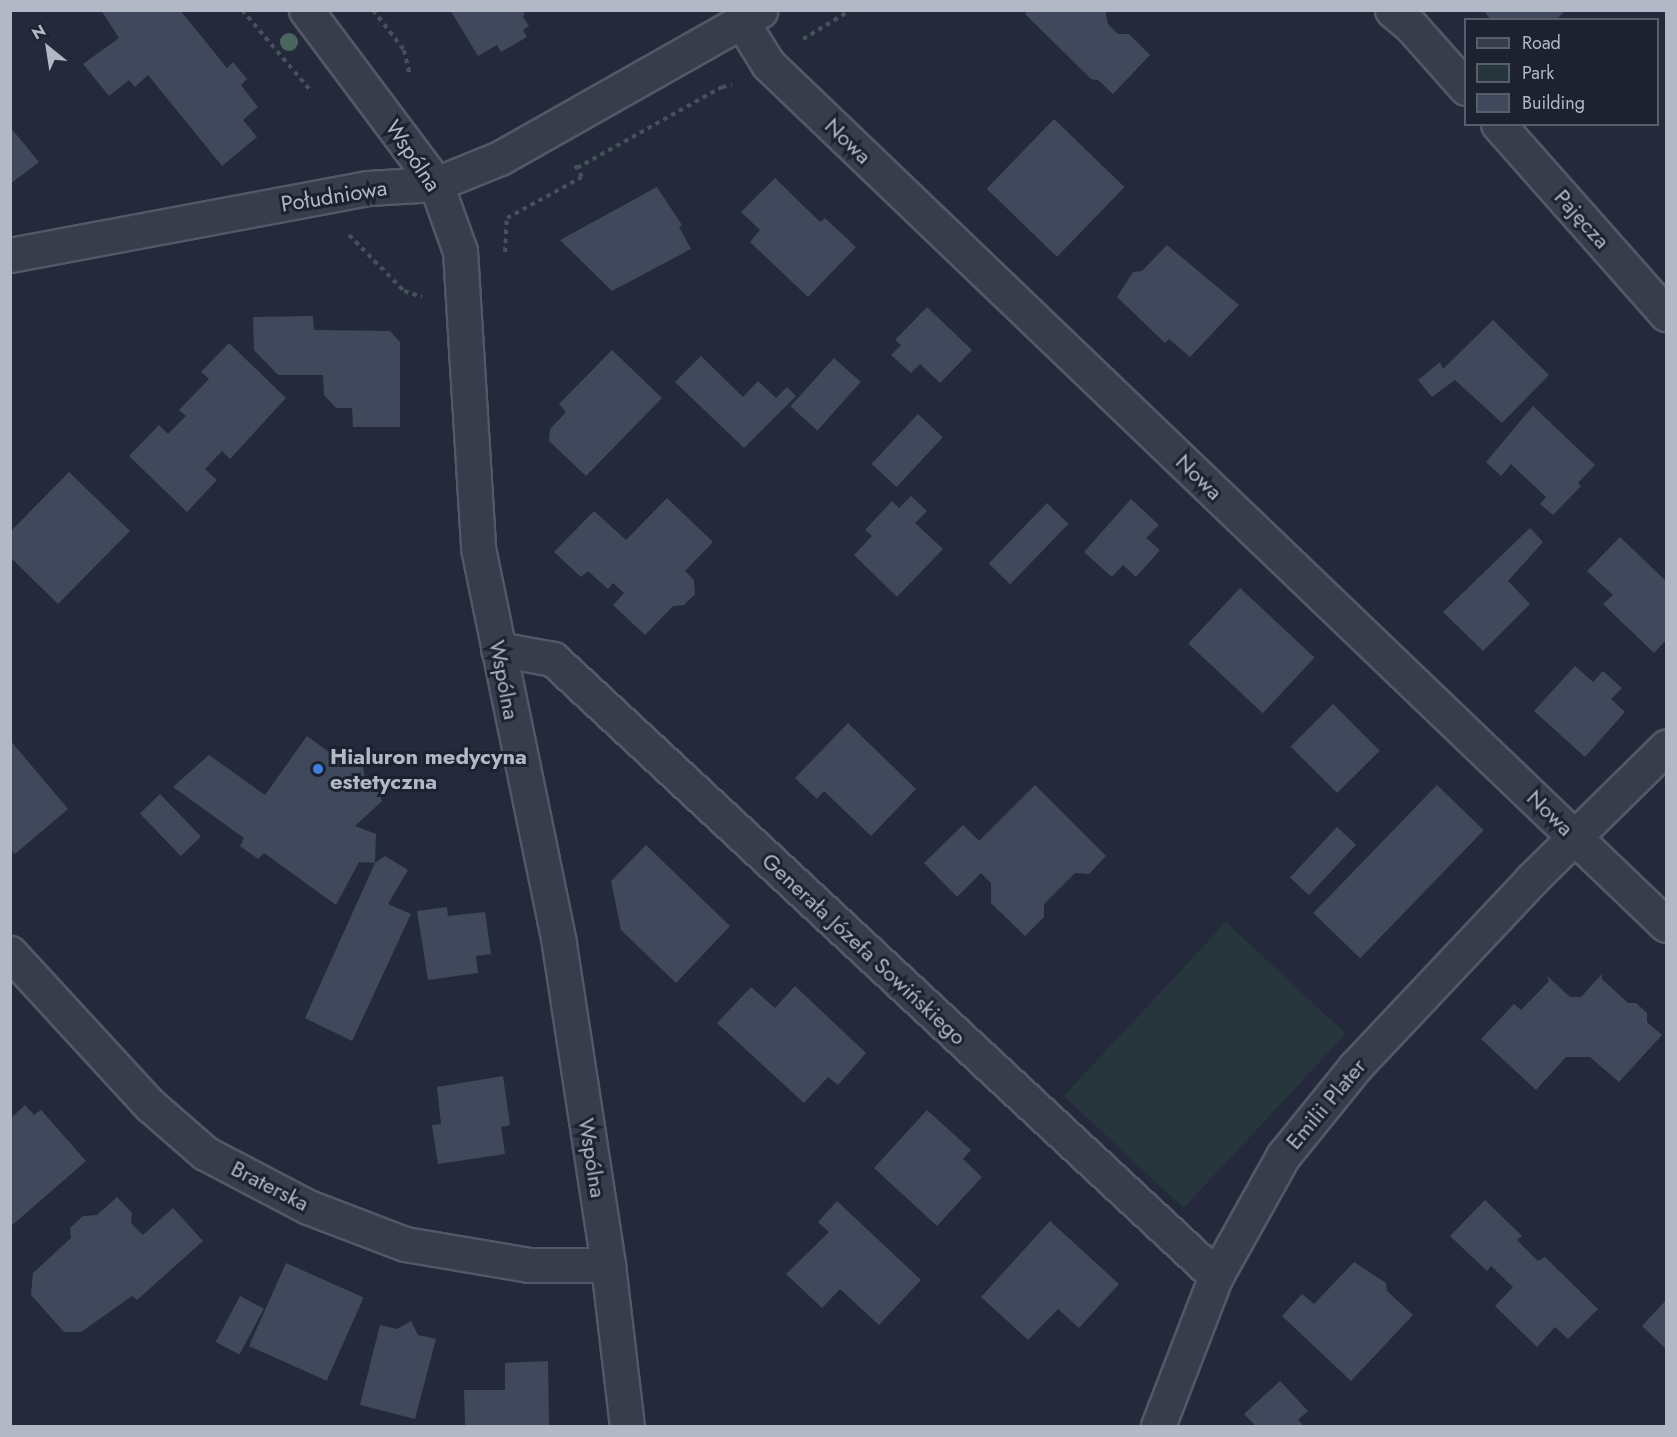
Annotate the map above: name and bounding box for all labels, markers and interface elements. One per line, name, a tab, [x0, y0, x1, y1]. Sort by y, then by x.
north arrow	[18, 18, 78, 78]
legend	[1464, 18, 1659, 126]
text: N	[27, 19, 50, 45]
text: Road	[1522, 30, 1561, 56]
text: Park	[1522, 60, 1554, 86]
text: Building	[1522, 90, 1585, 116]
street label: Nowa	[819, 113, 877, 169]
street label: Wspólna	[380, 115, 446, 197]
street label: Południowa	[279, 175, 389, 217]
street label: Pajęcza	[1549, 184, 1615, 254]
street label: Nowa	[1170, 449, 1228, 505]
street label: Wspólna	[483, 638, 525, 722]
place label: Hialuron medycyna estetyczna	[330, 743, 527, 794]
marker: Hialuron medycyna estetyczna	[311, 762, 325, 776]
street label: Nowa	[1521, 785, 1579, 841]
street label: Generała Józefa Sowińskiego	[757, 848, 971, 1050]
street label: Emilii Plater	[1281, 1053, 1371, 1155]
street label: Wspólna	[573, 1116, 611, 1200]
street label: Braterska	[227, 1155, 313, 1217]

